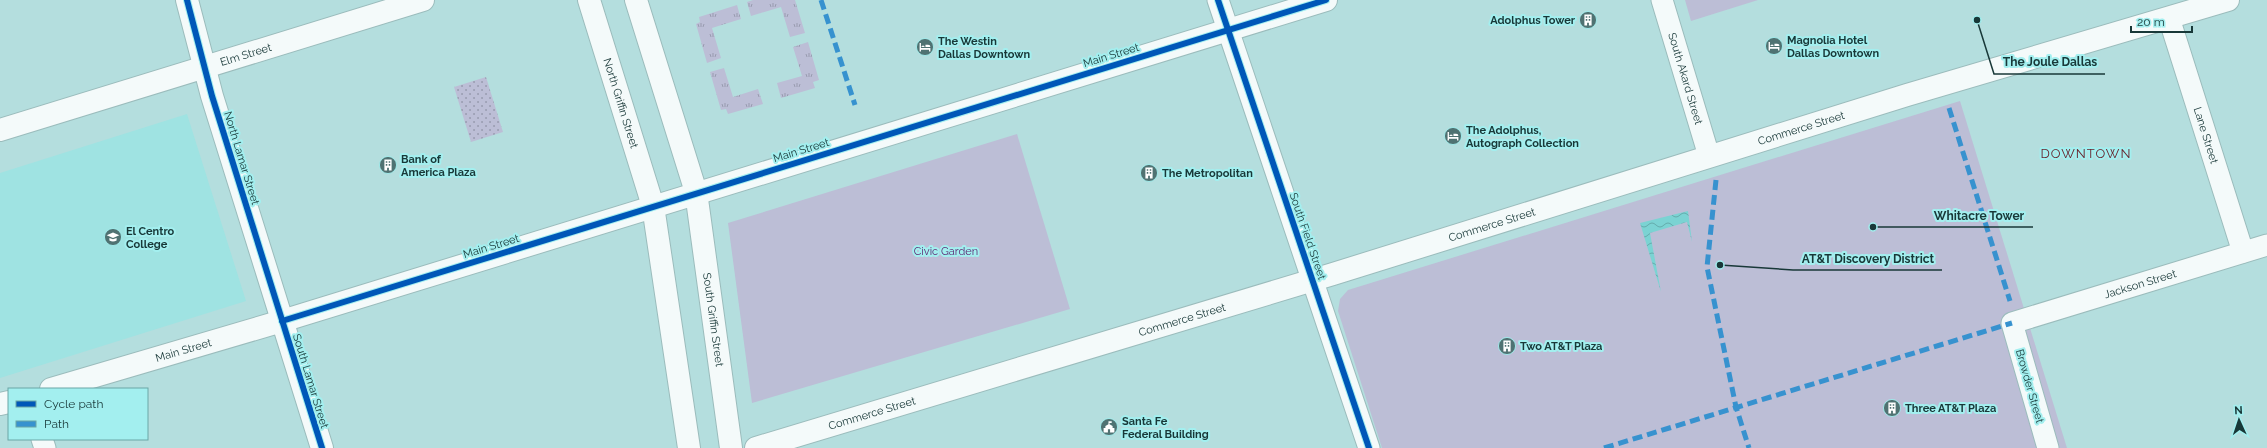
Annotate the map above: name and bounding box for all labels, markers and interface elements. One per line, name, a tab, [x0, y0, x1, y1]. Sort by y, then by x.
scale bar	[2131, 8, 2192, 34]
building icon: Adolphus Tower	[1578, 10, 1598, 30]
place label: Adolphus Tower	[1490, 14, 1576, 27]
text: 20 m	[2137, 15, 2165, 29]
street label: South Akard Street	[1665, 31, 1705, 127]
place label: Magnolia Hotel Dallas Downtown	[1787, 34, 1880, 60]
place label: The Westin Dallas Downtown	[938, 35, 1031, 61]
hotel icon: Magnolia Hotel Dallas Downtown	[1764, 36, 1784, 56]
hotel icon: The Westin Dallas Downtown	[915, 37, 935, 57]
street label: Elm Street	[218, 41, 273, 69]
street label: Main Street	[1082, 41, 1141, 70]
callout: The Joule Dallas	[1994, 50, 2105, 74]
text: The Joule Dallas	[2003, 55, 2097, 69]
street label: North Griffin Street	[600, 57, 641, 150]
street label: Lane Street	[2191, 106, 2221, 166]
street label: Commerce Street	[1756, 109, 1847, 148]
street label: North Lamar Street	[221, 110, 262, 207]
place label: The Adolphus, Autograph Collection	[1466, 124, 1579, 150]
hotel icon: The Adolphus, Autograph Collection	[1443, 126, 1463, 146]
street label: Main Street	[772, 136, 831, 165]
district label: DOWNTOWN	[2040, 146, 2132, 161]
place label: Bank of America Plaza	[401, 153, 476, 179]
building icon: Bank of America Plaza	[378, 155, 398, 175]
building icon: The Metropolitan	[1139, 163, 1159, 183]
place label: The Metropolitan	[1162, 167, 1253, 180]
street label: South Field Street	[1287, 191, 1329, 282]
callout: Whitacre Tower	[1926, 203, 2033, 227]
street label: Commerce Street	[1447, 205, 1537, 245]
text: Whitacre Tower	[1934, 209, 2025, 223]
place label: El Centro College	[126, 225, 175, 251]
school or university icon: El Centro College	[103, 227, 123, 247]
street label: Main Street	[462, 232, 521, 261]
park label: Civic Garden	[914, 245, 978, 258]
callout: AT&T Discovery District	[1793, 246, 1942, 270]
text: AT&T Discovery District	[1802, 252, 1935, 266]
street label: Jackson Street	[2103, 267, 2178, 301]
street label: South Griffin Street	[700, 272, 726, 368]
street label: Commerce Street	[1137, 301, 1228, 339]
street label: South Lamar Street	[290, 332, 331, 430]
street label: Main Street	[154, 336, 213, 365]
building icon: Two AT&T Plaza	[1497, 336, 1517, 356]
place label: Two AT&T Plaza	[1520, 340, 1602, 353]
street label: Browder Street	[2013, 348, 2046, 425]
legend	[8, 388, 148, 440]
street label: Commerce Street	[827, 394, 917, 433]
text: Cycle path	[44, 397, 103, 411]
building icon: Three AT&T Plaza	[1882, 398, 1902, 418]
north arrow	[2219, 400, 2259, 440]
place label: Three AT&T Plaza	[1905, 402, 1996, 415]
text: N	[2234, 404, 2243, 417]
place label: Santa Fe Federal Building	[1122, 415, 1209, 441]
text: Path	[44, 417, 69, 431]
public building icon: Santa Fe Federal Building	[1099, 417, 1119, 437]

